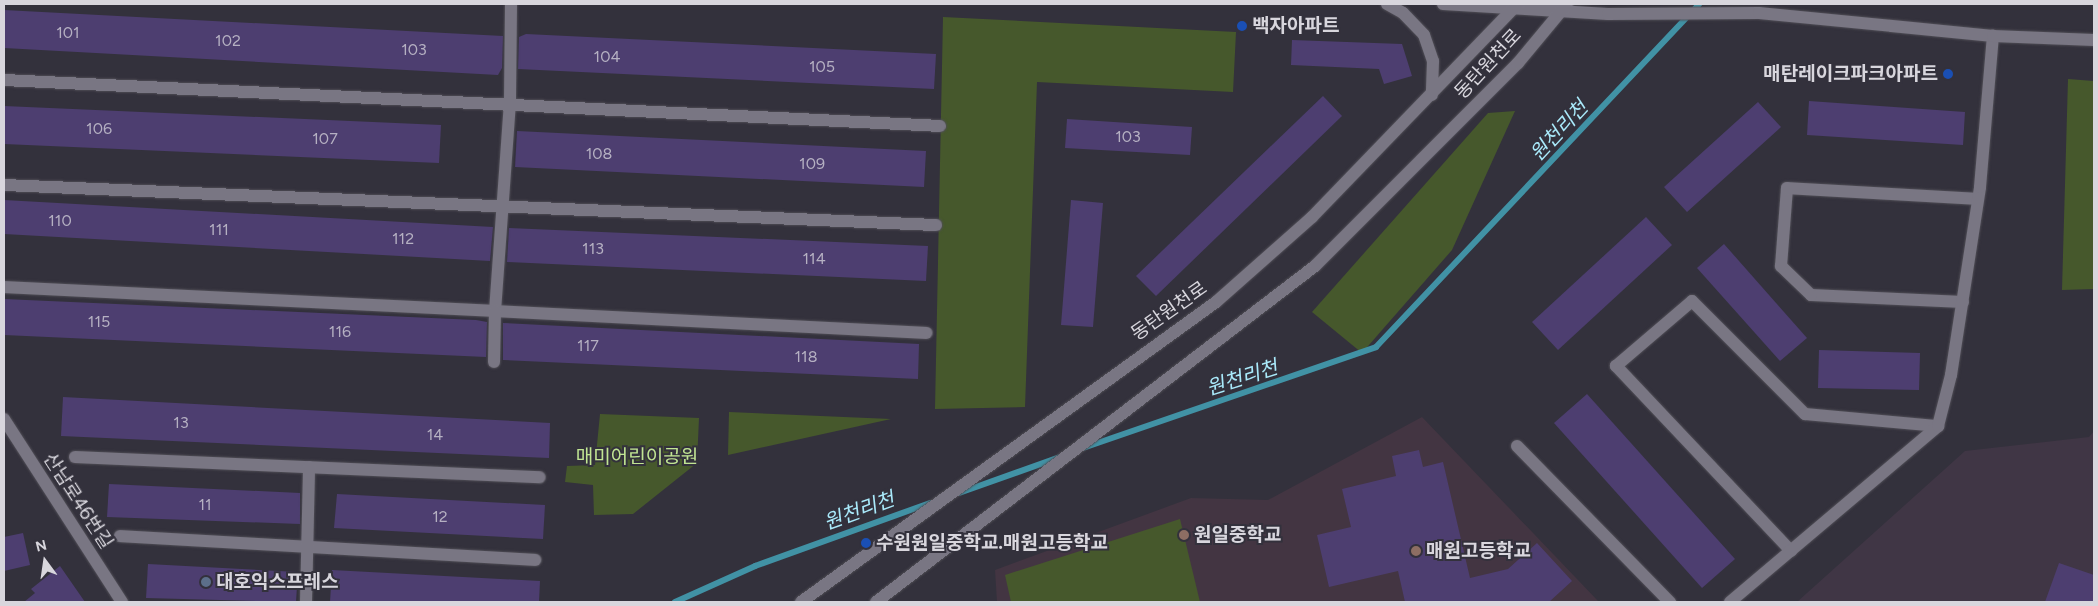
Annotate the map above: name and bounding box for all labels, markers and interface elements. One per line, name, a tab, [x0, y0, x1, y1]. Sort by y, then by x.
place label: 백자아파트	[1252, 15, 1339, 37]
marker: 백자아파트	[1236, 20, 1248, 32]
house number: 101	[56, 23, 80, 43]
street label: 동탄원천로	[1450, 24, 1526, 104]
house number: 102	[215, 31, 241, 51]
house number: 103	[401, 40, 427, 60]
house number: 104	[594, 47, 620, 67]
house number: 105	[809, 57, 835, 77]
place label: 매탄레이크파크아파트	[1763, 63, 1938, 85]
marker: 매탄레이크파크아파트	[1942, 68, 1954, 80]
water label: 원천리천	[1525, 96, 1593, 166]
house number: 106	[86, 119, 112, 139]
house number: 103	[1115, 127, 1141, 147]
house number: 107	[312, 129, 338, 149]
house number: 108	[586, 144, 612, 164]
house number: 109	[799, 154, 825, 174]
house number: 110	[48, 211, 72, 231]
house number: 111	[209, 220, 229, 240]
house number: 112	[392, 229, 414, 249]
house number: 113	[582, 239, 604, 259]
house number: 114	[802, 249, 826, 269]
street label: 동탄원천로	[1127, 277, 1211, 345]
house number: 115	[88, 312, 110, 332]
house number: 116	[329, 322, 351, 342]
house number: 117	[577, 336, 599, 356]
house number: 118	[794, 347, 818, 367]
water label: 원천리천	[1203, 355, 1281, 401]
house number: 13	[173, 413, 189, 433]
house number: 14	[427, 425, 443, 445]
park label: 매미어린이공원	[576, 446, 698, 468]
street label: 산남로46번길	[38, 449, 118, 553]
water label: 원천리천	[820, 487, 898, 535]
house number: 11	[198, 495, 212, 515]
house number: 12	[432, 507, 448, 527]
place label: 원일중학교	[1194, 524, 1281, 546]
marker: 원일중학교	[1178, 529, 1190, 541]
place label: 수원원일중학교.매원고등학교	[876, 532, 1108, 554]
north arrow	[20, 536, 70, 586]
text: N	[34, 536, 49, 556]
marker: 수원원일중학교.매원고등학교	[860, 537, 872, 549]
place label: 매원고등학교	[1426, 540, 1531, 562]
marker: 매원고등학교	[1410, 545, 1422, 557]
place label: 대호익스프레스	[216, 571, 338, 593]
marker: 대호익스프레스	[200, 576, 212, 588]

